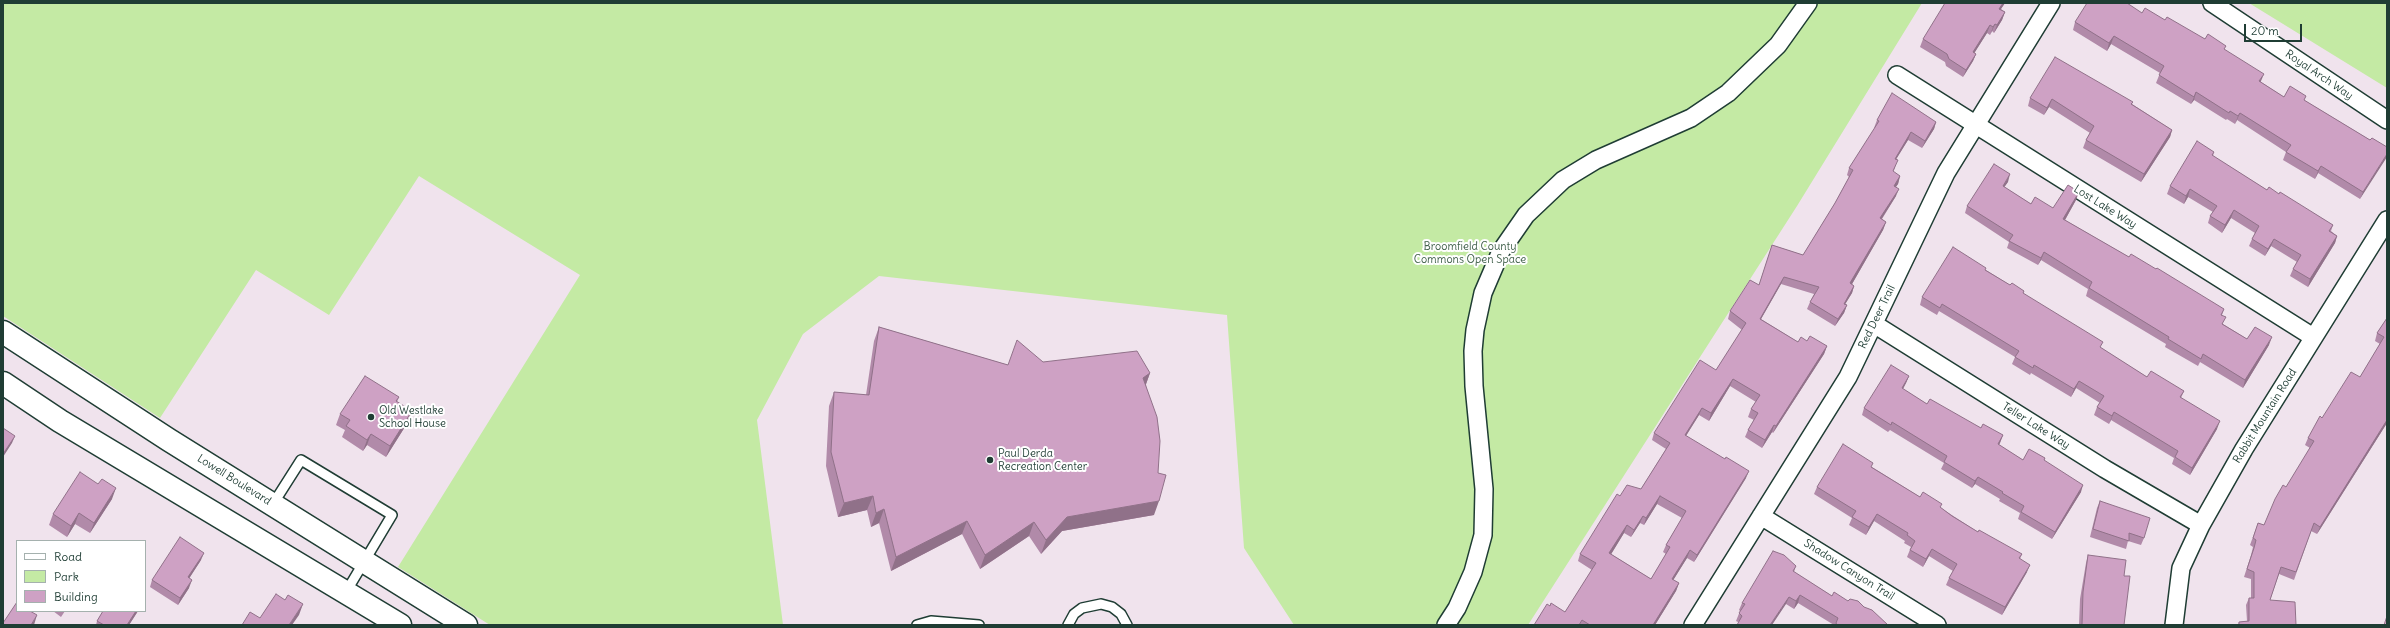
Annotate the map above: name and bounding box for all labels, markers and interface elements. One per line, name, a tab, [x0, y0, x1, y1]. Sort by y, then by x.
scale bar	[2246, 16, 2304, 42]
text: 20 m	[2251, 23, 2279, 38]
street label: Royal Arch Way	[2283, 47, 2355, 103]
street label: Lost Lake Way	[2071, 182, 2139, 232]
park label: Broomfield County Commons Open Space	[1414, 240, 1526, 266]
street label: Red Deer Trail	[1856, 283, 1898, 351]
street label: Rabbit Mountain Road	[2230, 366, 2300, 466]
street label: Teller Lake Way	[2000, 400, 2072, 452]
place label: Old Westlake School House	[379, 404, 446, 430]
marker: Old Westlake School House	[366, 412, 376, 422]
place label: Paul Derda Recreation Center	[998, 447, 1087, 473]
street label: Lowell Boulevard	[195, 452, 273, 508]
marker: Paul Derda Recreation Center	[985, 455, 995, 465]
street label: Shadow Canyon Trail	[1801, 537, 1897, 603]
legend	[16, 540, 146, 612]
text: Road	[54, 549, 82, 564]
text: Park	[54, 569, 79, 584]
text: Building	[54, 589, 98, 604]

